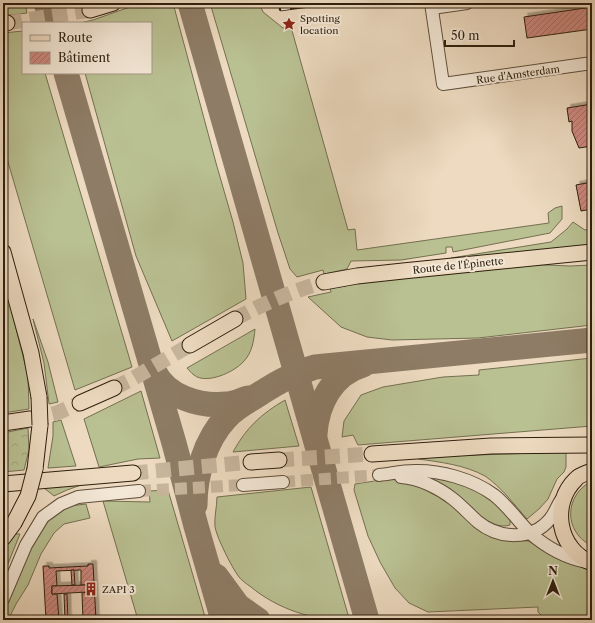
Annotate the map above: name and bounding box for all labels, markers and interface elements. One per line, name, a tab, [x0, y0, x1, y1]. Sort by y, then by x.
place label: Spotting location	[300, 12, 341, 37]
place icon: Spotting location	[281, 16, 297, 32]
legend	[22, 22, 152, 74]
scale bar	[445, 22, 514, 48]
text: 50 m	[451, 28, 480, 43]
text: Route	[58, 30, 93, 45]
text: Bâtiment	[58, 50, 111, 65]
street label: Rue d'Amsterdam	[475, 62, 561, 87]
street label: Route de l'Épinette	[412, 254, 505, 277]
north arrow	[533, 561, 573, 601]
text: N	[548, 564, 558, 578]
building icon: ZAPI 3	[83, 581, 99, 597]
place label: ZAPI 3	[102, 583, 135, 596]

